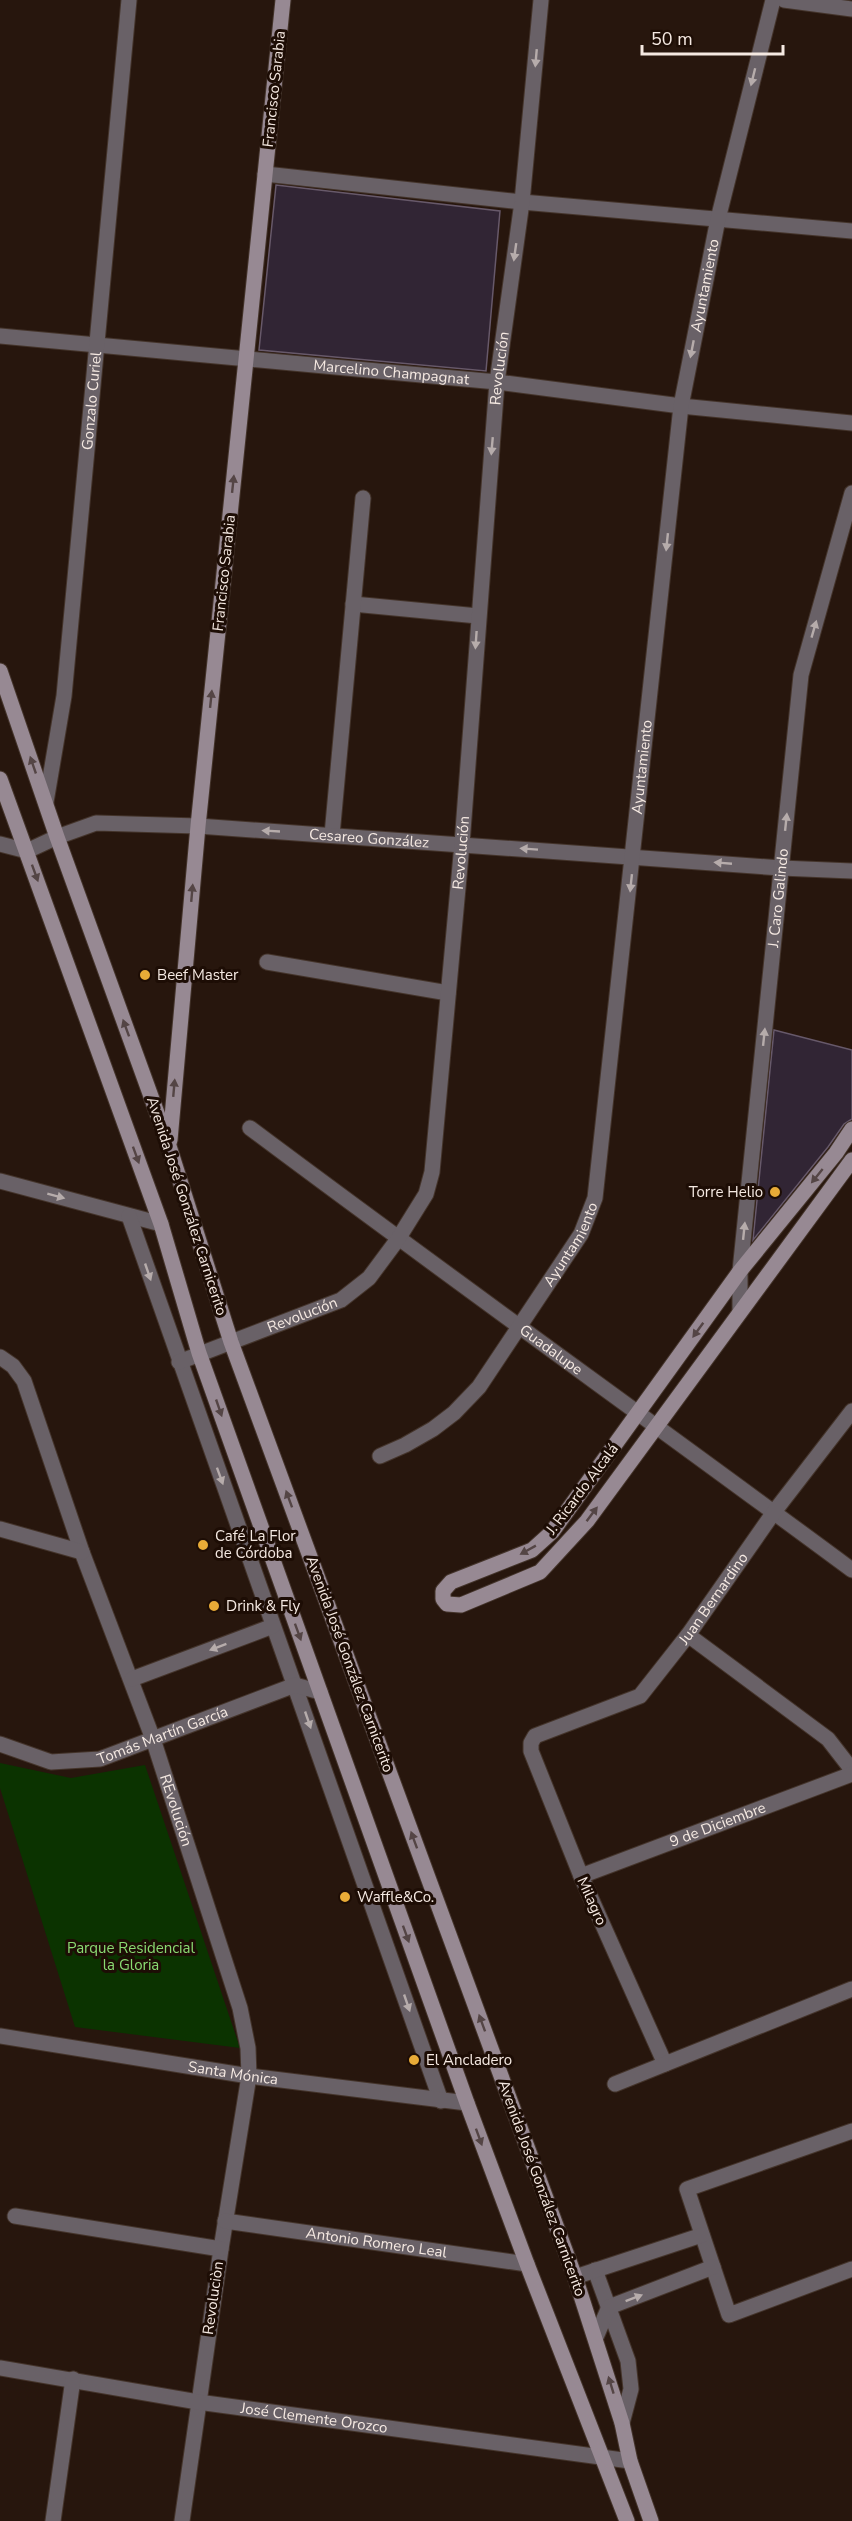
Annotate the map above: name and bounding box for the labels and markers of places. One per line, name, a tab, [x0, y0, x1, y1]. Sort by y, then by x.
place label: Beef Master	[157, 965, 239, 985]
marker: Beef Master	[138, 968, 152, 982]
place label: Torre Helio	[689, 1182, 763, 1202]
marker: Torre Helio	[768, 1185, 782, 1199]
place label: Café La Flor de Córdoba	[215, 1526, 296, 1563]
marker: Café La Flor de Córdoba	[196, 1538, 210, 1552]
place label: Drink & Fly	[226, 1596, 301, 1616]
marker: Drink & Fly	[207, 1599, 221, 1613]
place label: Waffle&Co.	[357, 1887, 434, 1907]
marker: Waffle&Co.	[338, 1890, 352, 1904]
place label: El Ancladero	[426, 2050, 512, 2070]
marker: El Ancladero	[407, 2053, 421, 2067]

